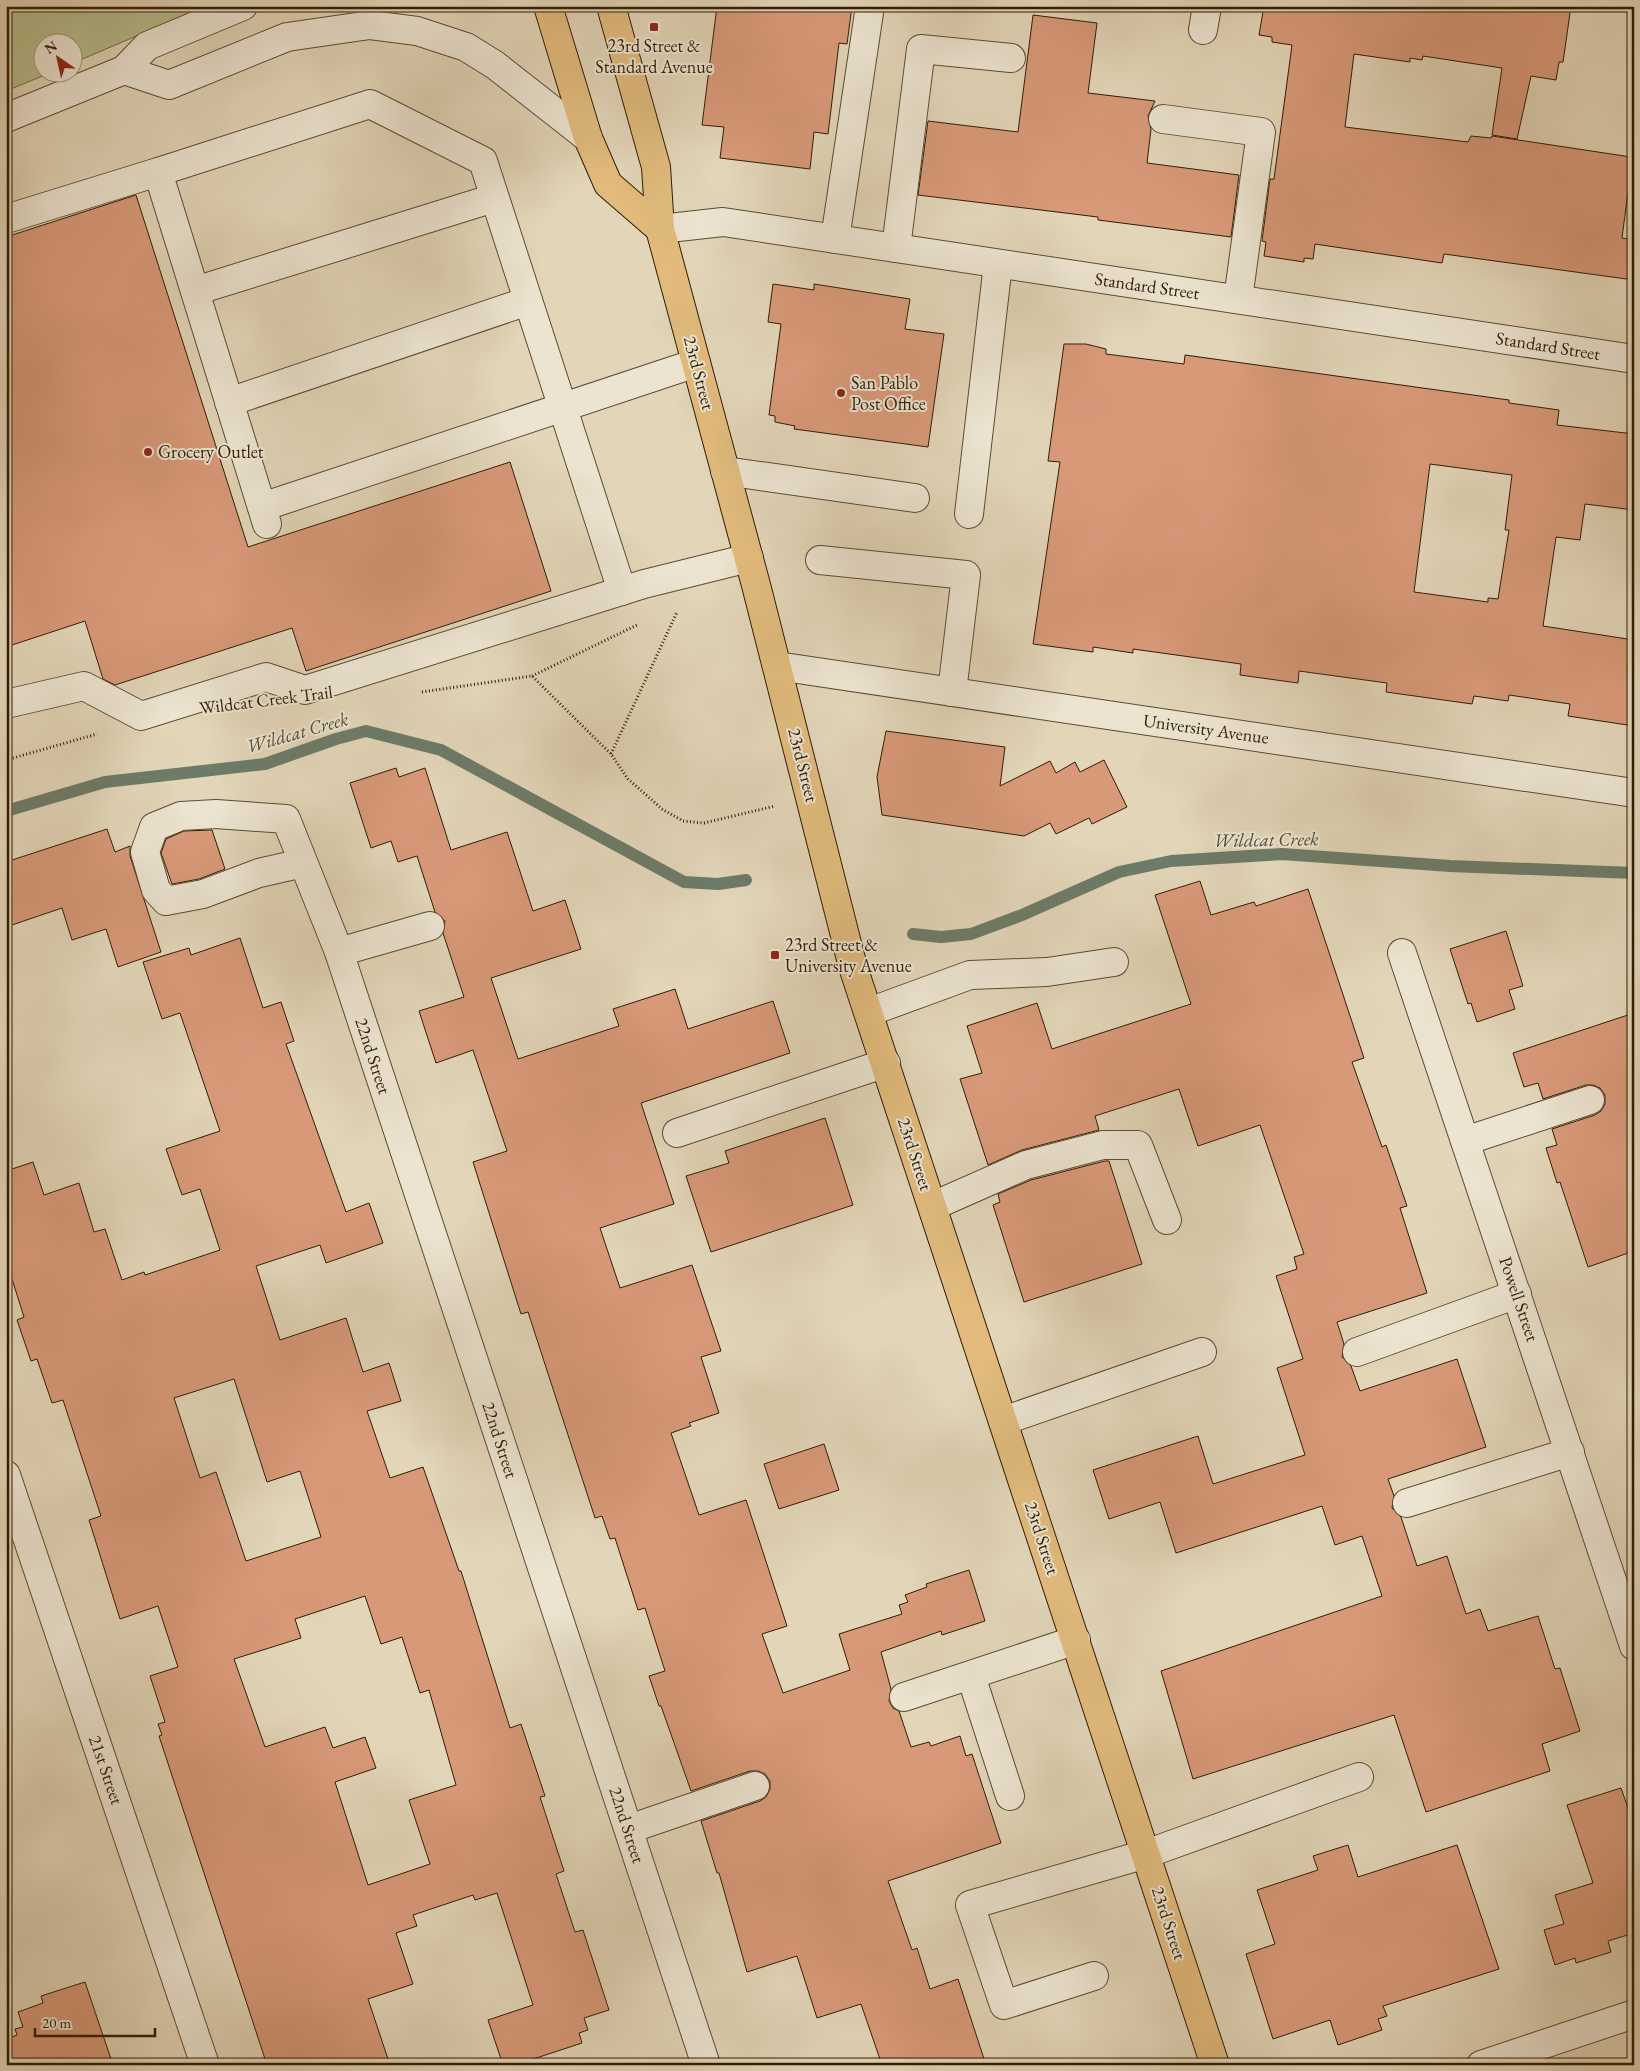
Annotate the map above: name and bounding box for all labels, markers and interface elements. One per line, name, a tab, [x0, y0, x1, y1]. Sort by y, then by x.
marker: 23rd Street & Standard Avenue	[648, 21, 660, 33]
north arrow	[32, 32, 82, 82]
place label: 23rd Street & Standard Avenue	[595, 34, 713, 78]
text: N	[41, 36, 61, 58]
street label: Standard Street	[1093, 267, 1201, 304]
street label: Standard Street	[1494, 326, 1602, 365]
street label: 23rd Street	[679, 333, 720, 413]
place label: San Pablo Post Office	[851, 371, 926, 415]
marker: San Pablo Post Office	[835, 387, 847, 399]
place label: Grocery Outlet	[158, 440, 264, 463]
marker: Grocery Outlet	[142, 446, 154, 458]
street label: Wildcat Creek Trail	[198, 680, 334, 719]
water label: Wildcat Creek	[243, 706, 351, 759]
street label: University Avenue	[1142, 708, 1270, 749]
street label: 23rd Street	[783, 725, 824, 805]
water label: Wildcat Creek	[1213, 826, 1319, 853]
place label: 23rd Street & University Avenue	[785, 933, 912, 977]
marker: 23rd Street & University Avenue	[769, 949, 781, 961]
street label: 22nd Street	[350, 1015, 397, 1097]
street label: 23rd Street	[893, 1114, 938, 1194]
street label: Powell Street	[1494, 1253, 1545, 1345]
street label: 22nd Street	[477, 1399, 524, 1481]
street label: 23rd Street	[1020, 1498, 1065, 1578]
street label: 21st Street	[84, 1732, 129, 1808]
street label: 22nd Street	[604, 1784, 651, 1866]
street label: 23rd Street	[1147, 1883, 1192, 1963]
scale bar	[35, 2006, 155, 2038]
text: 20 m	[42, 2013, 71, 2032]

